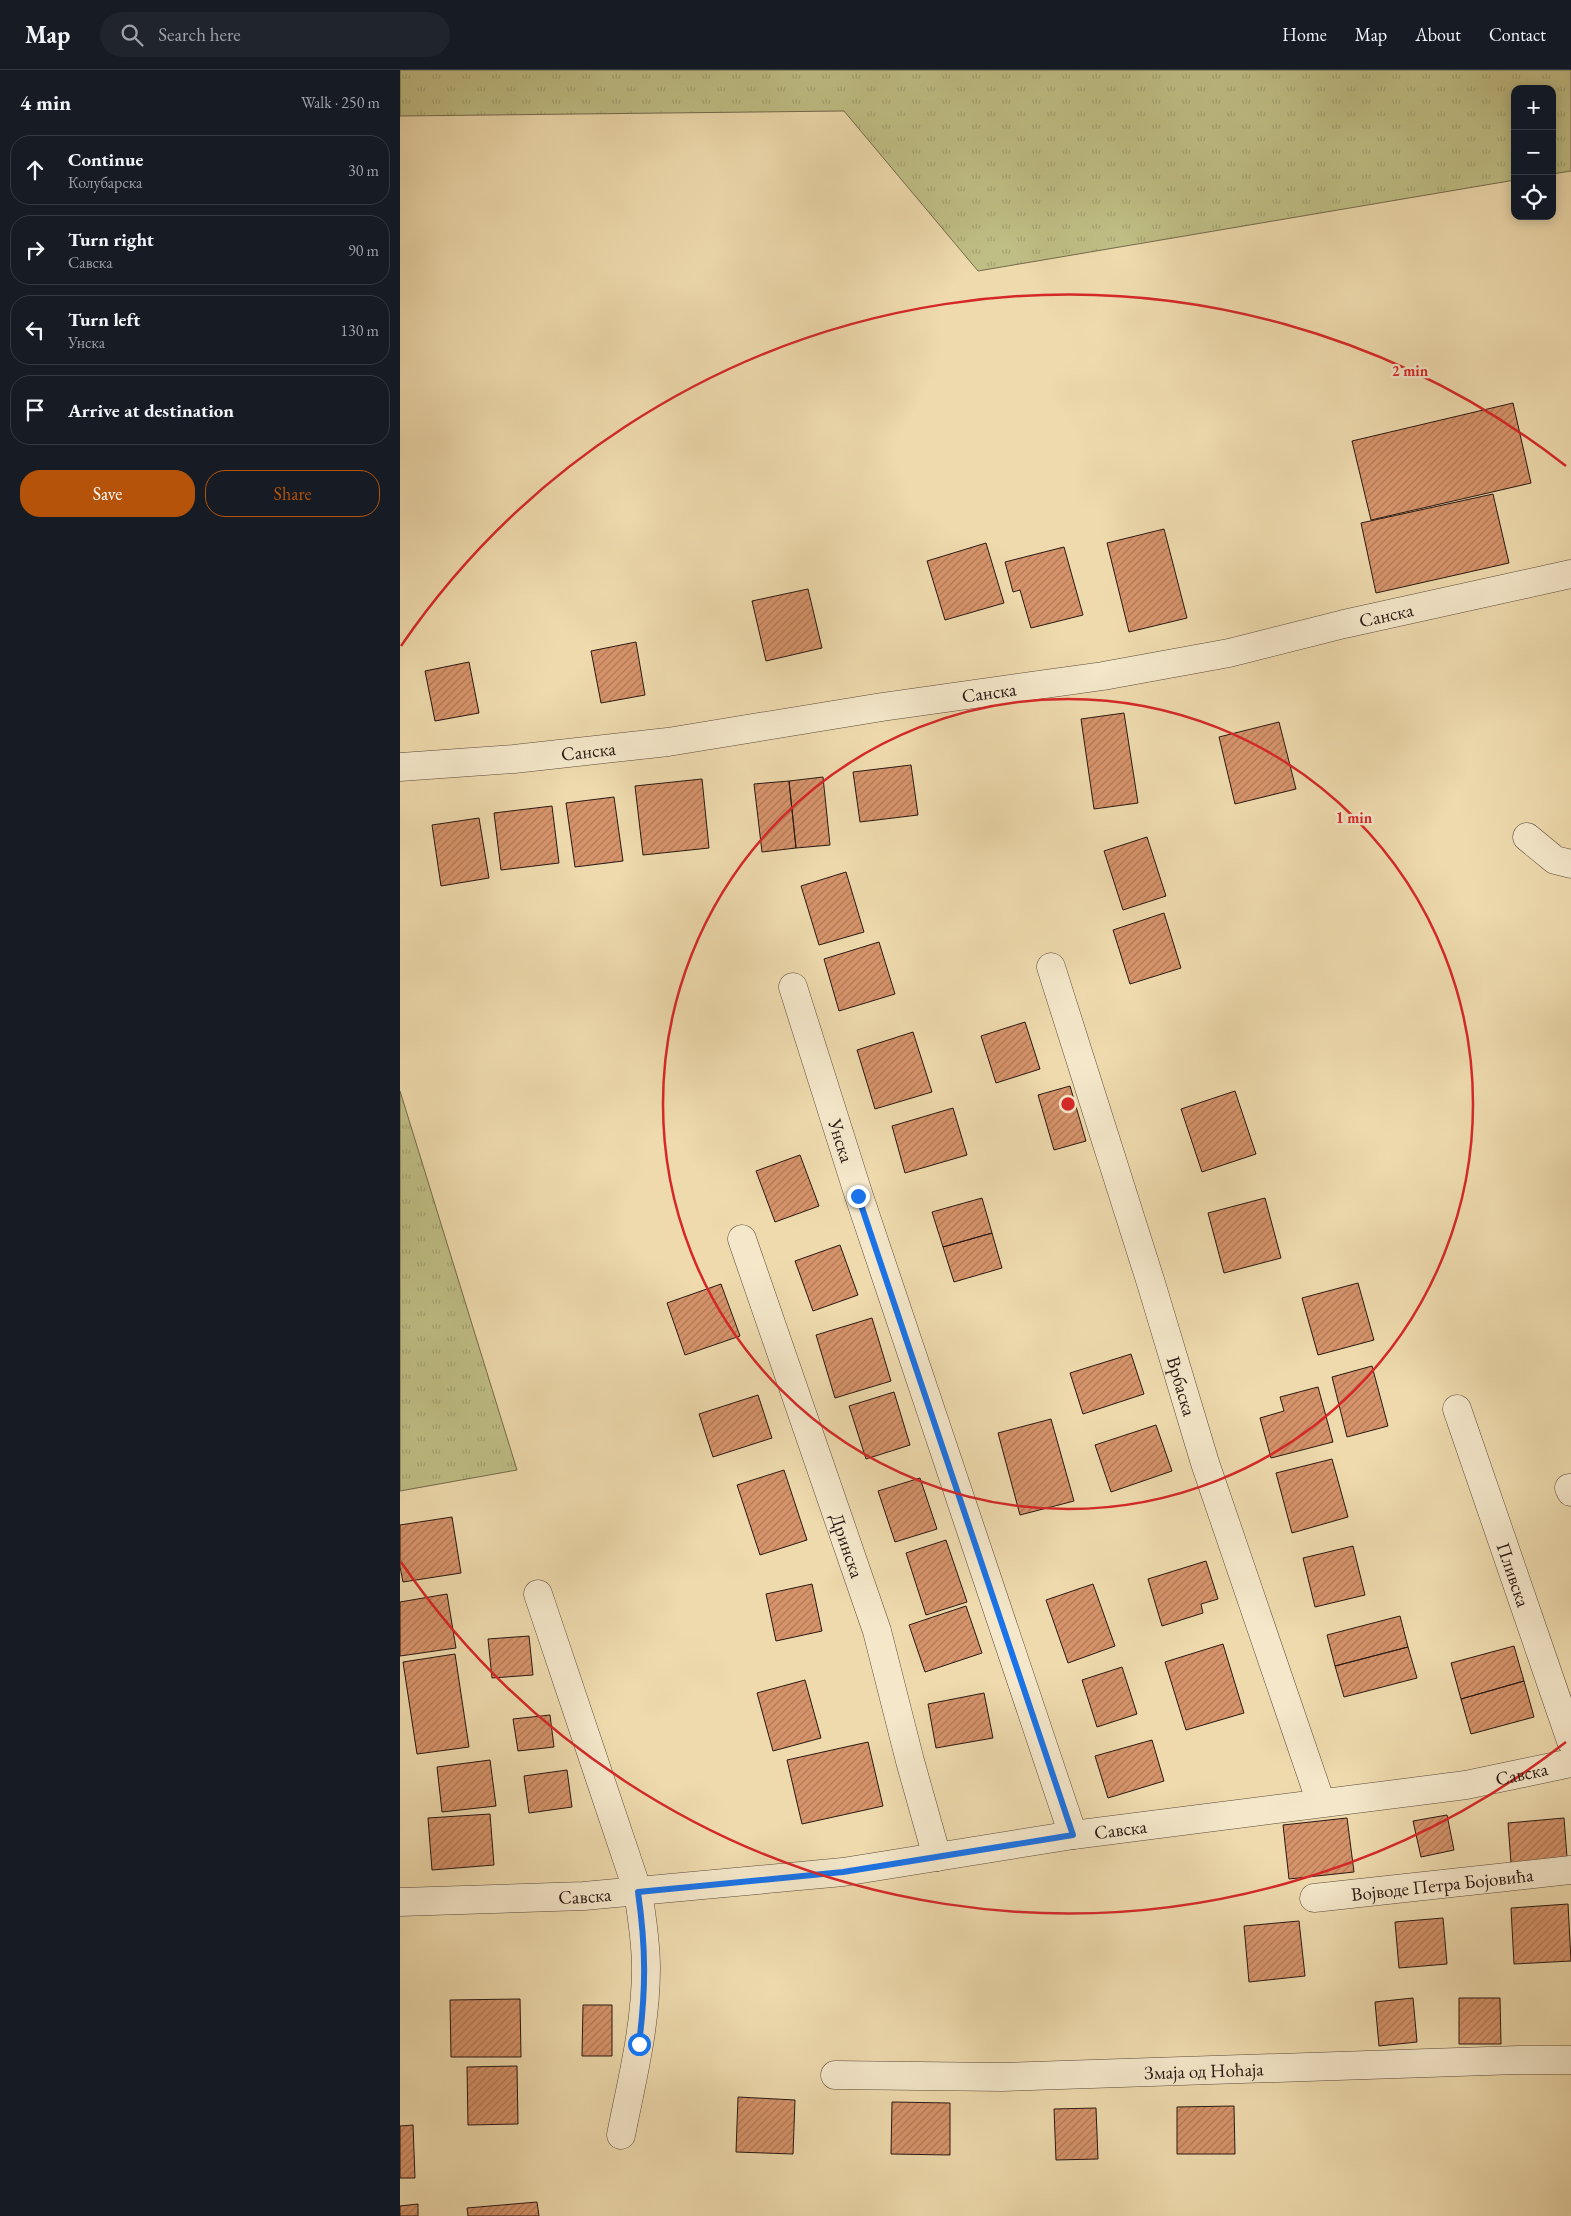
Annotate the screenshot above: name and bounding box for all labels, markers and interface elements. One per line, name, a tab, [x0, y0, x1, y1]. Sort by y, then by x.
search box	[100, 12, 450, 57]
text: Map	[25, 19, 70, 50]
icon: search	[118, 21, 146, 49]
text: Search here	[158, 22, 241, 47]
text: Home	[1282, 23, 1327, 46]
text: Map	[1355, 23, 1387, 46]
text: About	[1415, 23, 1461, 46]
text: Contact	[1489, 23, 1546, 46]
map controls	[1511, 85, 1556, 220]
button: +	[1511, 85, 1556, 130]
text: 4 min	[20, 89, 71, 116]
text: Walk · 250 m	[301, 92, 380, 113]
button: −	[1511, 130, 1556, 175]
text: Continue	[68, 147, 143, 172]
icon: ahead	[21, 156, 49, 184]
text: 30 m	[348, 160, 379, 181]
text: Колубарска	[68, 172, 142, 193]
button: locate	[1511, 175, 1556, 220]
text: Turn right	[68, 227, 154, 252]
icon: right	[21, 236, 49, 264]
text: 90 m	[348, 240, 379, 261]
text: Савска	[68, 252, 113, 273]
text: Turn left	[68, 307, 140, 332]
icon: left	[21, 316, 49, 344]
text: 130 m	[340, 320, 379, 341]
text: Унска	[68, 332, 105, 353]
text: 2 min	[1392, 361, 1429, 380]
icon: arrive	[21, 396, 49, 424]
text: Arrive at destination	[68, 398, 234, 423]
button: Save	[20, 470, 195, 517]
button: Share	[205, 470, 380, 517]
street label: Санска	[1357, 597, 1416, 633]
street label: Санска	[960, 676, 1018, 709]
street label: Санска	[560, 736, 617, 767]
text: 1 min	[1336, 808, 1373, 827]
centre of rings	[1059, 1095, 1077, 1113]
street label: Унска	[822, 1115, 860, 1166]
route end	[847, 1185, 870, 1208]
street label: Врбаска	[1161, 1353, 1202, 1419]
street label: Дринска	[824, 1510, 870, 1582]
street label: Пливска	[1491, 1539, 1536, 1611]
street label: Савска	[1493, 1756, 1550, 1792]
street label: Савска	[1093, 1814, 1149, 1845]
street label: Војводе Петра Бојовића	[1350, 1862, 1535, 1907]
street label: Савска	[558, 1881, 613, 1910]
route start	[628, 2033, 651, 2056]
street label: Змаја од Ноћаја	[1144, 2056, 1265, 2085]

